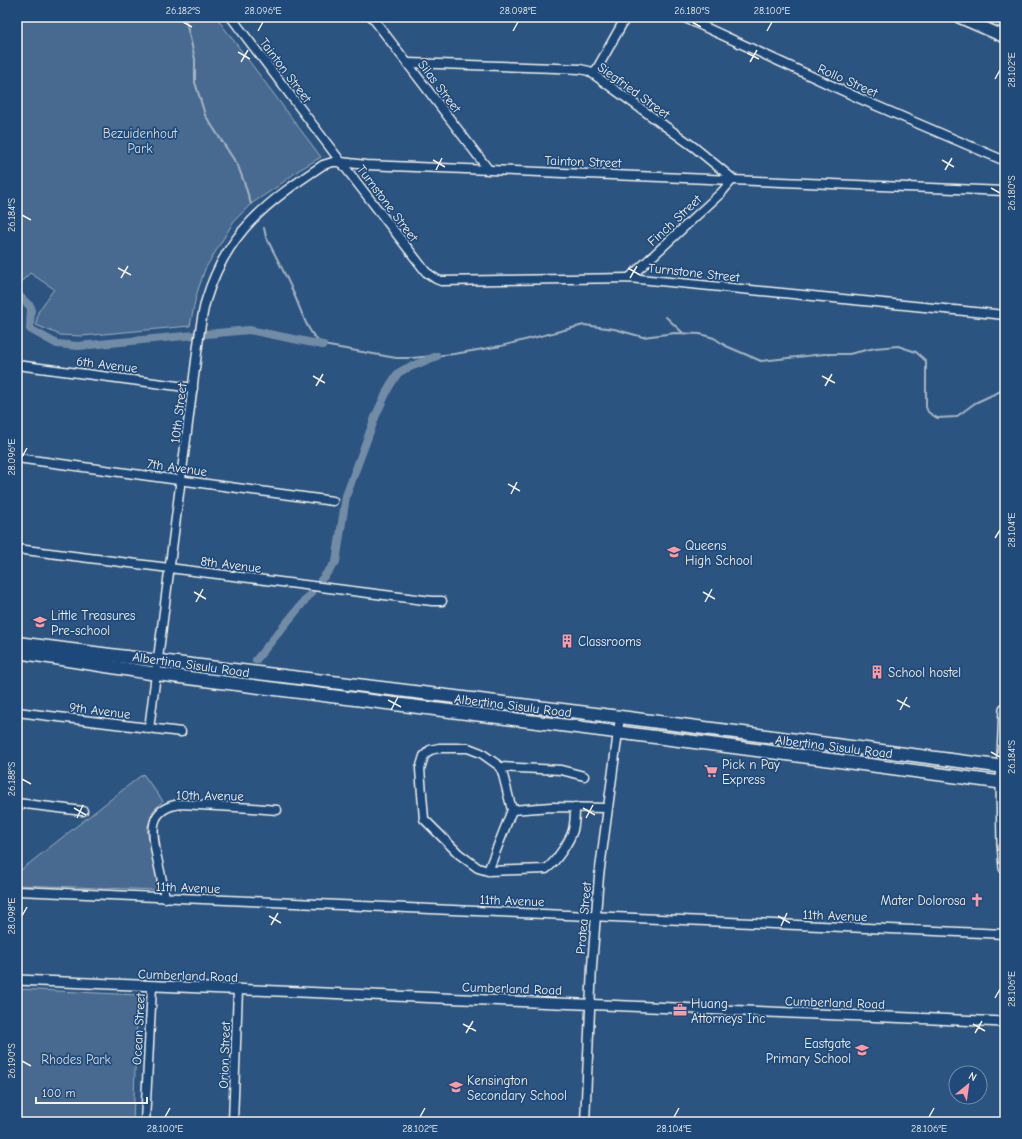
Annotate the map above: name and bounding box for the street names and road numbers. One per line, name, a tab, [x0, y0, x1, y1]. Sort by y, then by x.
street label: Tainton Street	[257, 35, 315, 106]
street label: Silas Street	[415, 57, 465, 117]
street label: Siegfried Street	[595, 59, 674, 122]
street label: Rollo Street	[816, 61, 881, 101]
street label: Tainton Street	[544, 153, 623, 170]
street label: Turnstone Street	[354, 162, 422, 246]
street label: Finch Street	[644, 191, 705, 249]
street label: Turnstone Street	[647, 260, 742, 285]
street label: 6th Avenue	[75, 353, 139, 376]
street label: 10th Street	[167, 381, 190, 444]
street label: 7th Avenue	[146, 456, 209, 479]
street label: 8th Avenue	[200, 553, 263, 576]
street label: Albertina Sisulu Road	[131, 649, 250, 680]
street label: Albertina Sisulu Road	[453, 691, 572, 720]
street label: 9th Avenue	[68, 699, 132, 722]
street label: Albertina Sisulu Road	[774, 732, 893, 761]
street label: 10th Avenue	[176, 787, 244, 804]
street label: 11th Avenue	[155, 879, 221, 896]
street label: Protea Street	[573, 880, 594, 955]
street label: 11th Avenue	[479, 892, 545, 909]
street label: 11th Avenue	[802, 907, 868, 924]
street label: Cumberland Road	[138, 966, 238, 985]
street label: Cumberland Road	[462, 979, 562, 998]
street label: Ocean Street	[129, 991, 148, 1065]
street label: Cumberland Road	[785, 993, 885, 1012]
street label: Orion Street	[216, 1020, 233, 1089]

